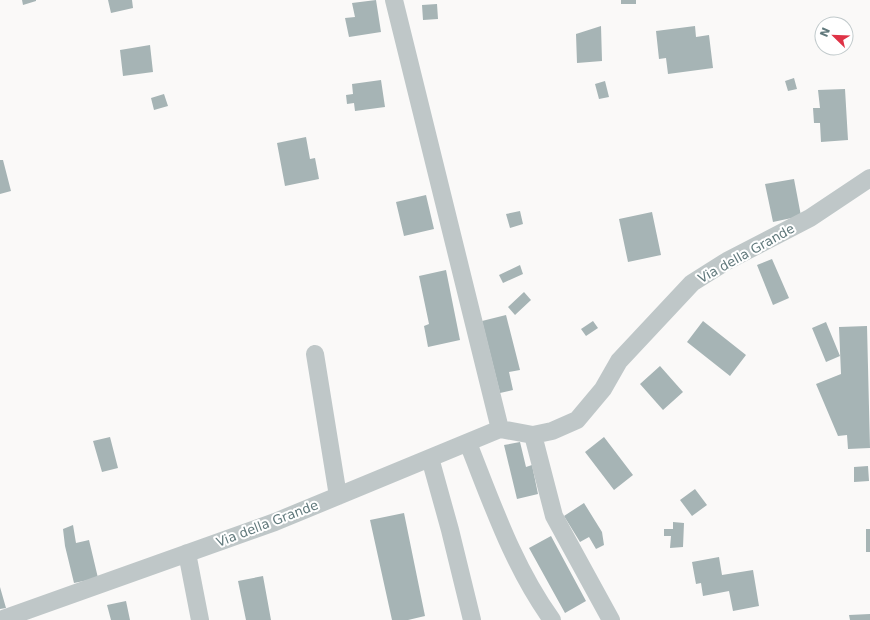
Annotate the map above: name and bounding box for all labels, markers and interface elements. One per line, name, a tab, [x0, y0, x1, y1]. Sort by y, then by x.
north arrow	[814, 16, 854, 56]
text: N	[817, 26, 833, 39]
street label: Via della Grande	[695, 221, 797, 286]
street label: Via della Grande	[214, 497, 320, 550]

